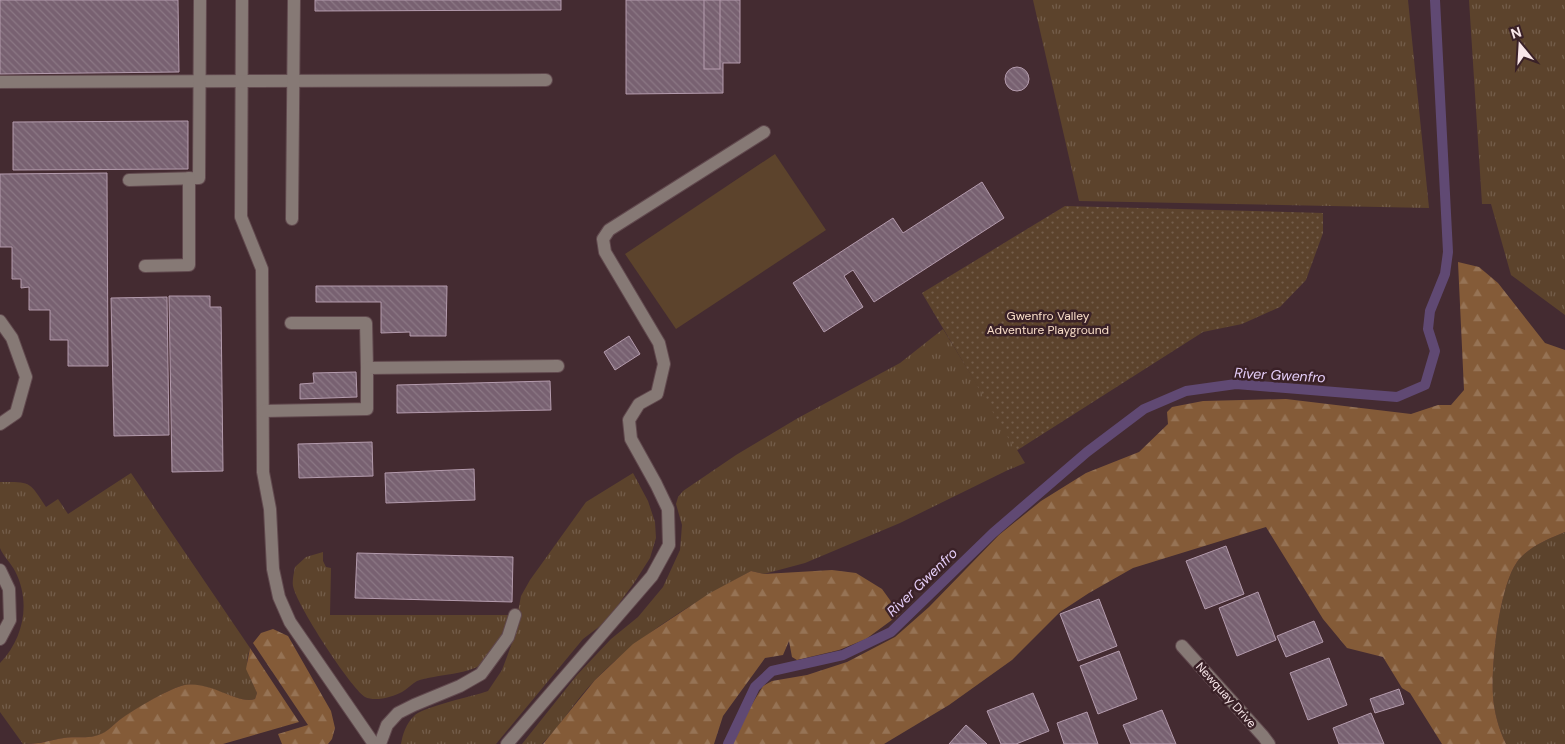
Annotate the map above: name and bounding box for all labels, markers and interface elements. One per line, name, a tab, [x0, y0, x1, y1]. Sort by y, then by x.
north arrow	[1495, 20, 1545, 70]
text: N	[1508, 22, 1524, 43]
park label: Gwenfro Valley Adventure Playground	[987, 308, 1109, 338]
water label: River Gwenfro	[1234, 364, 1326, 386]
water label: River Gwenfro	[883, 544, 961, 620]
street label: Newquay Drive	[1192, 659, 1260, 731]

